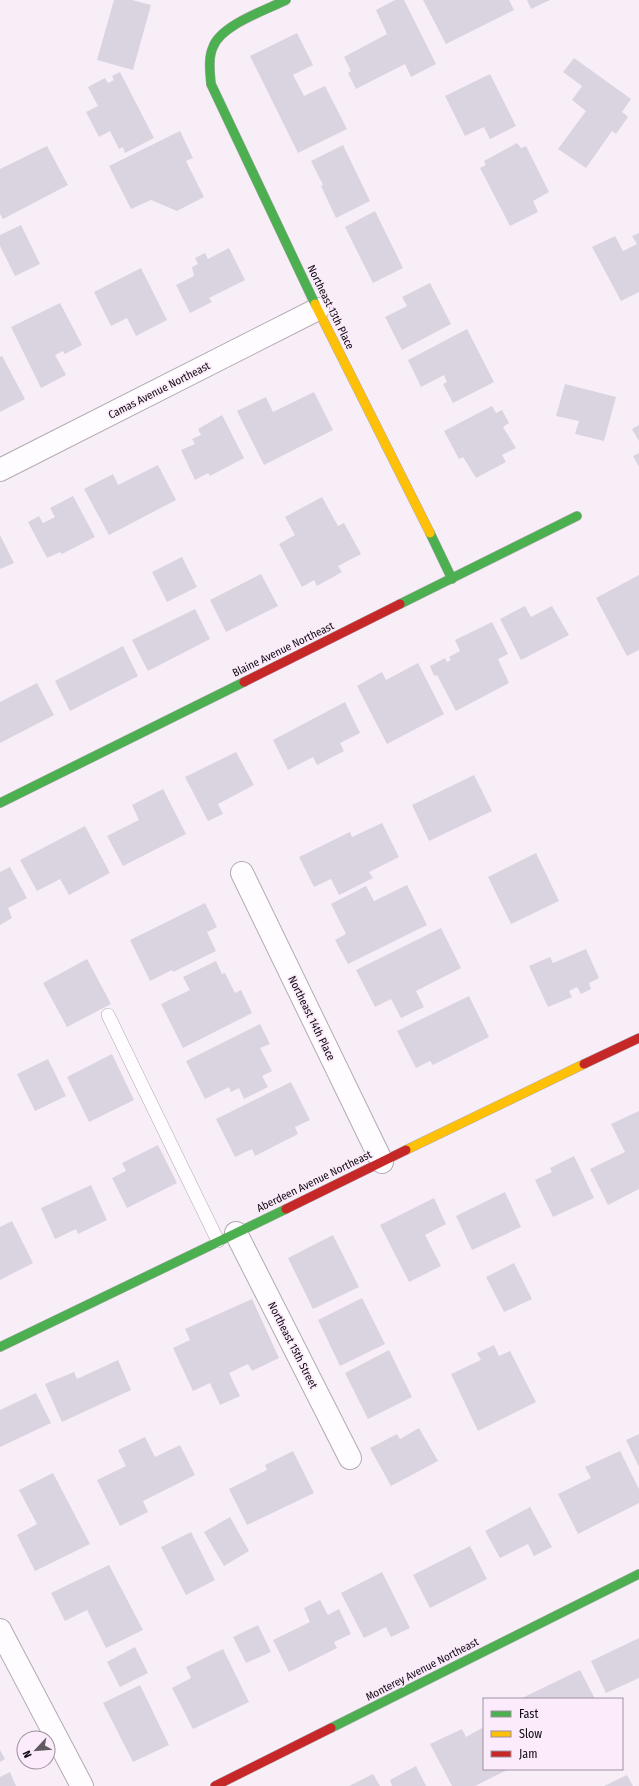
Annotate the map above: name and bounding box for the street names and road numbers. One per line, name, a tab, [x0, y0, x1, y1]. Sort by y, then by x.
street label: Northeast 13th Place	[304, 263, 357, 352]
street label: Camas Avenue Northeast	[106, 359, 213, 422]
street label: Blaine Avenue Northeast	[230, 619, 336, 680]
street label: Northeast 14th Place	[285, 974, 338, 1063]
street label: Aberdeen Avenue Northeast	[255, 1148, 374, 1215]
street label: Northeast 15th Street	[265, 1300, 320, 1391]
street label: Monterey Avenue Northeast	[364, 1635, 481, 1704]

